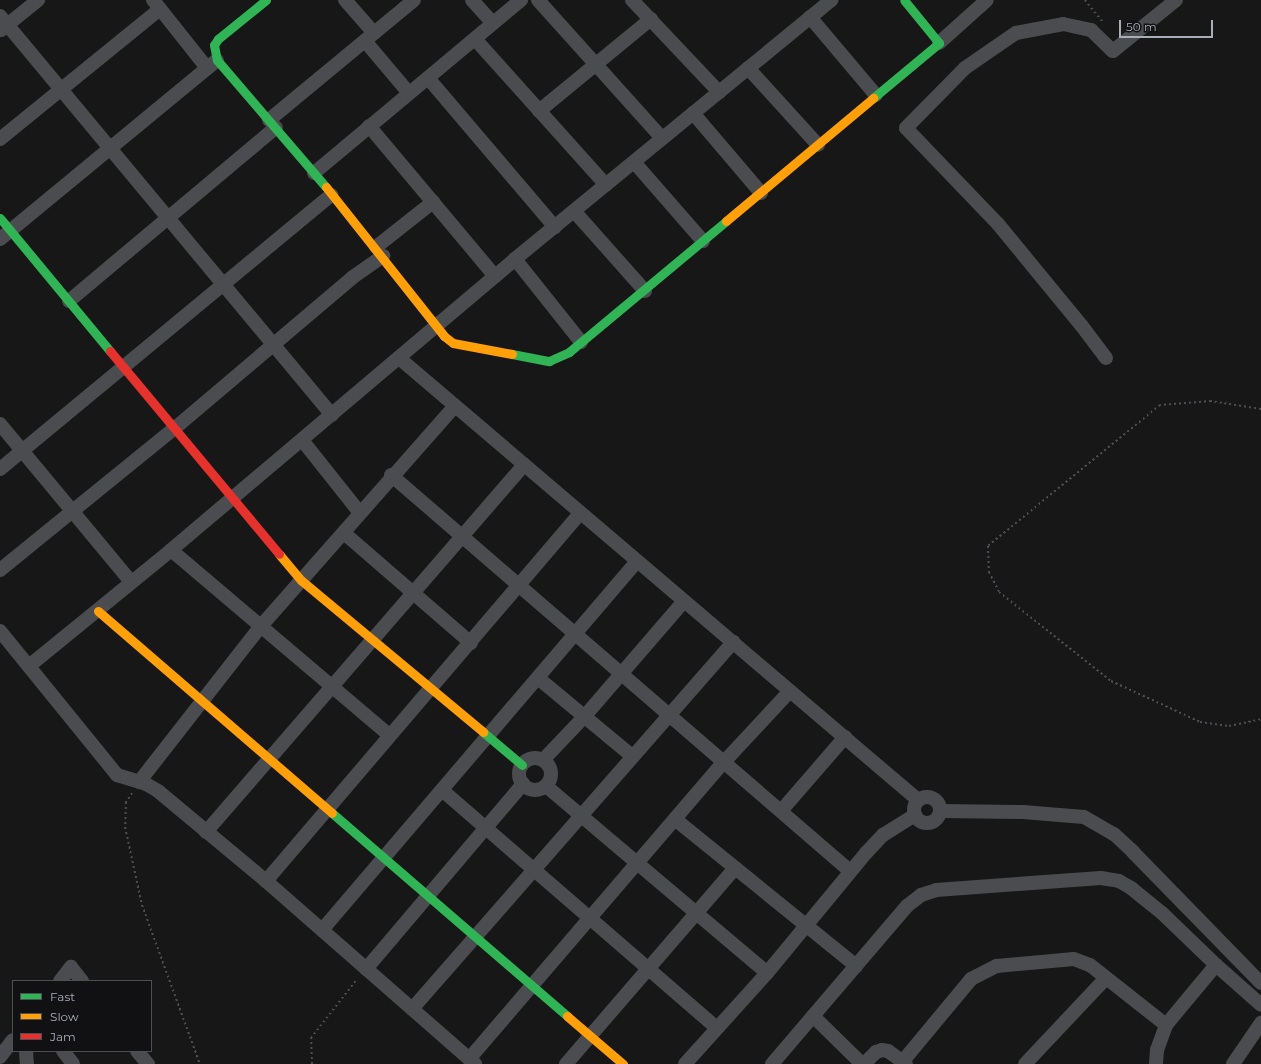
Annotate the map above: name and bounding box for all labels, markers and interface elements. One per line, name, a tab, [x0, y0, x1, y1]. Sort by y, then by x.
scale bar	[1121, 12, 1215, 38]
text: 50 m	[1126, 19, 1157, 34]
legend	[12, 980, 152, 1052]
text: Fast	[50, 989, 75, 1004]
text: Slow	[50, 1009, 79, 1024]
text: Jam	[50, 1029, 76, 1044]

